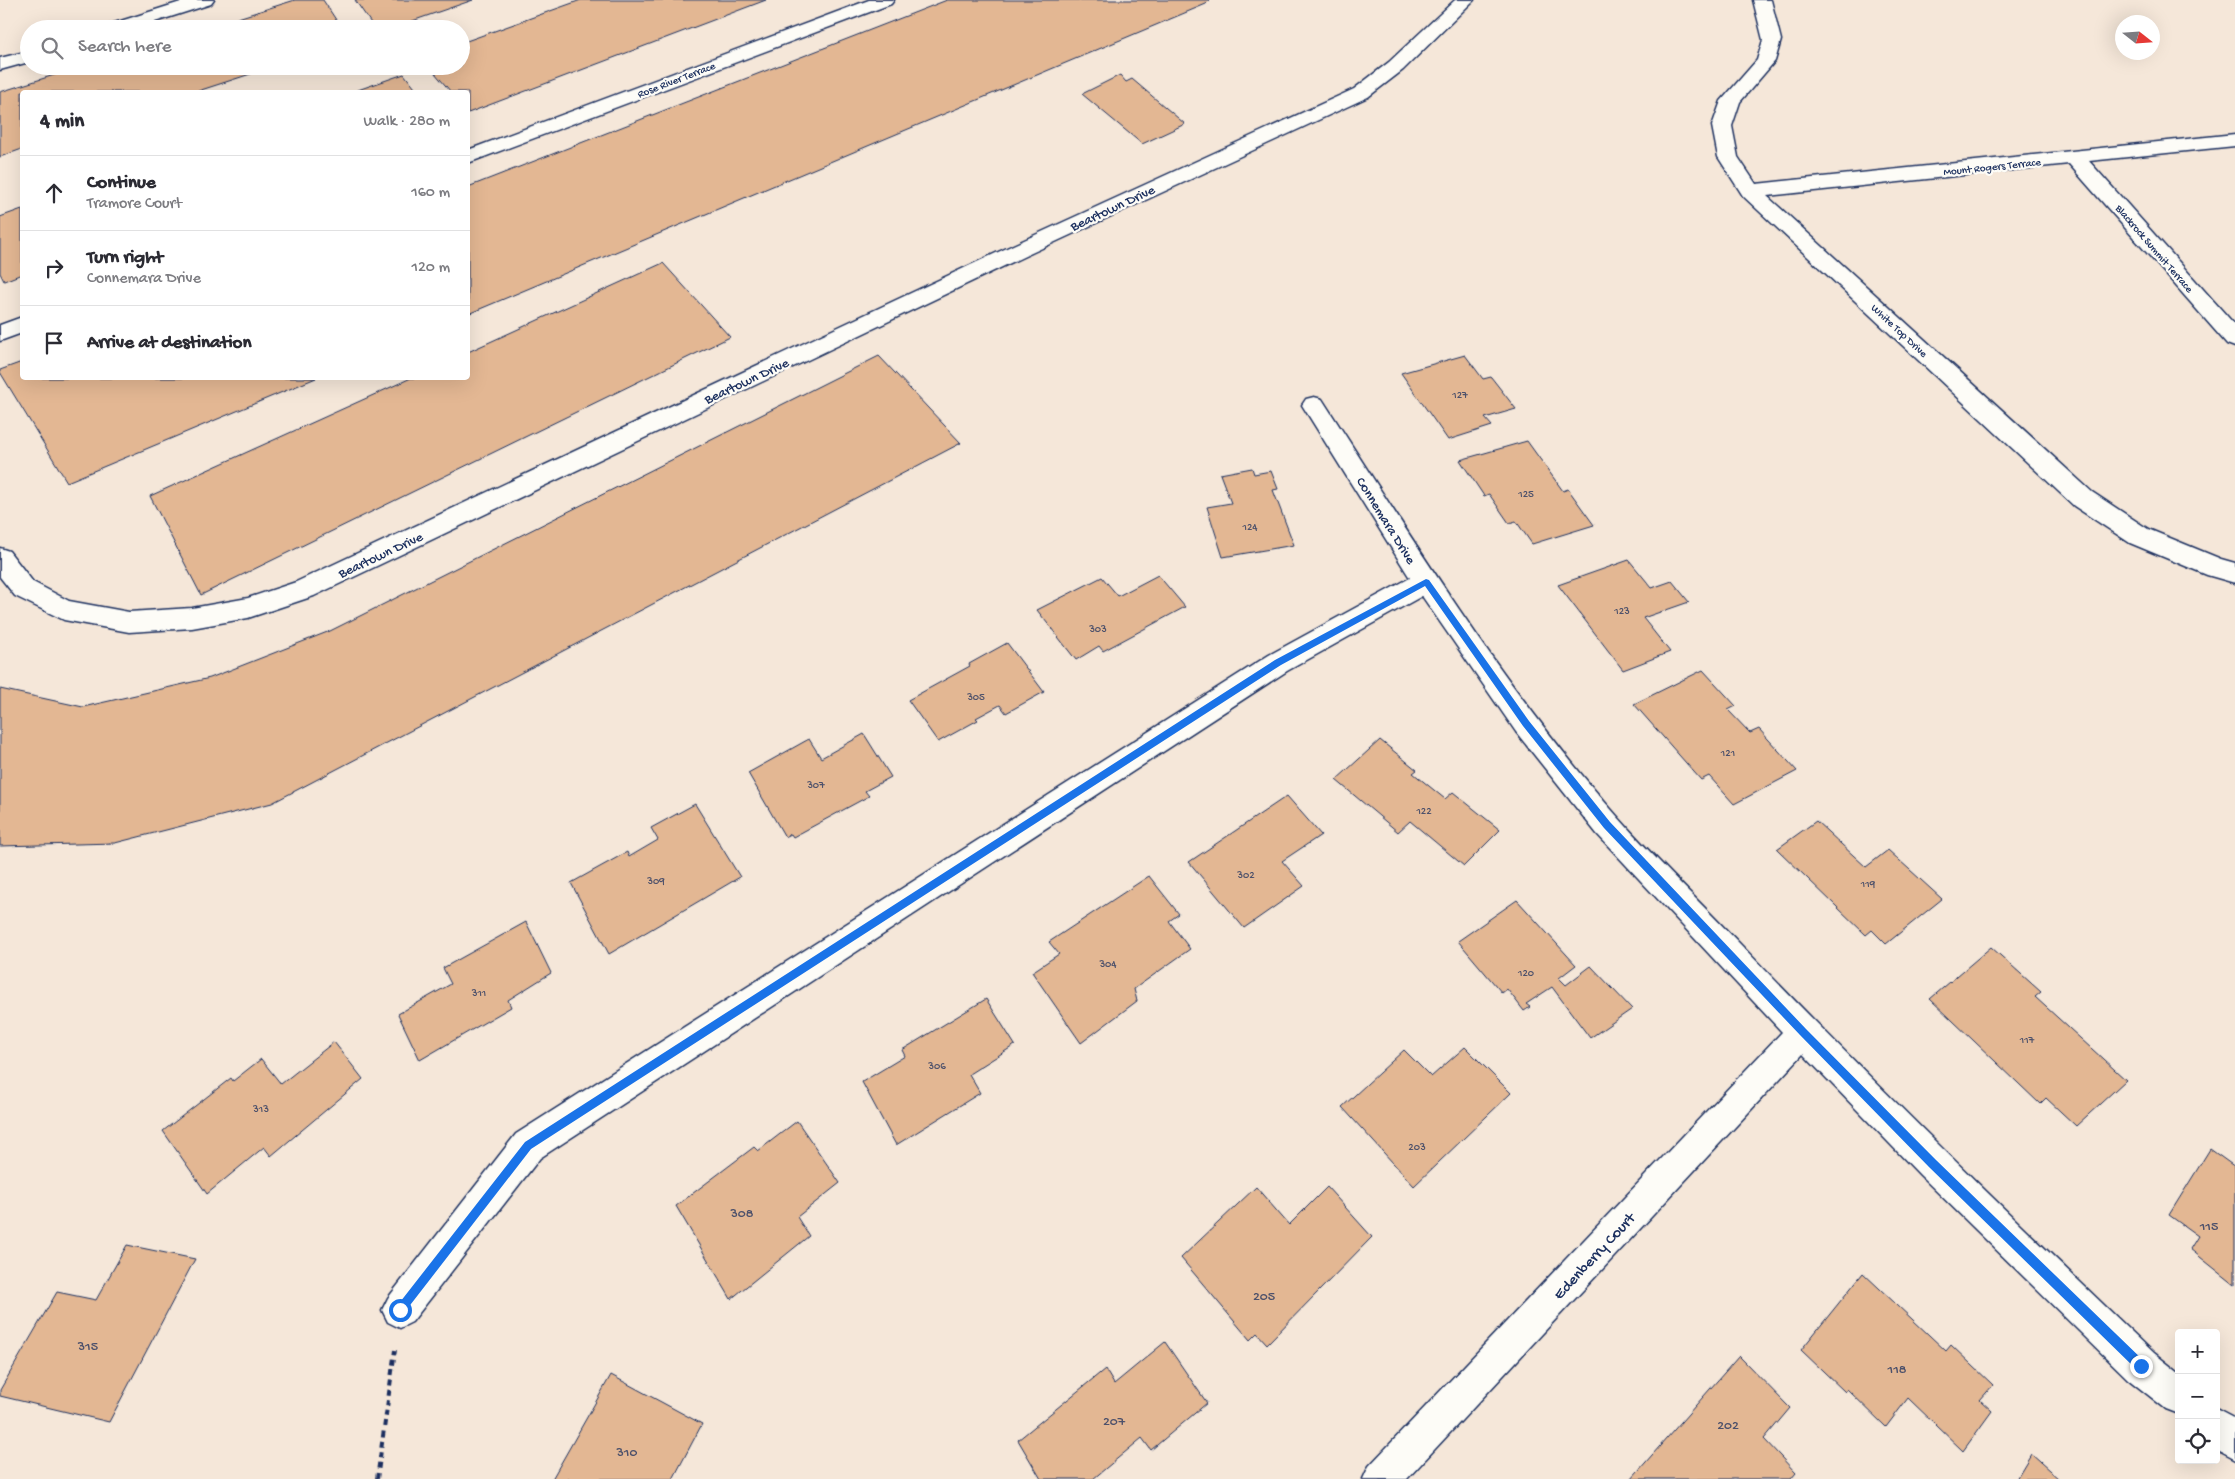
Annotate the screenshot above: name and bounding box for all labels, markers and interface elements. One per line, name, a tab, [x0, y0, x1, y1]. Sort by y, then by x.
north arrow	[2115, 15, 2160, 60]
search box	[20, 20, 470, 75]
icon: search	[38, 34, 66, 62]
text: Search here	[78, 36, 172, 59]
street label: Rose River Terrace	[636, 60, 718, 101]
text: 4 min	[40, 110, 84, 135]
text: Walk · 280 m	[363, 113, 450, 132]
street label: Mount Rogers Terrace	[1943, 157, 2042, 179]
text: Continue	[87, 172, 156, 195]
icon: ahead	[40, 179, 68, 207]
street label: Beartown Drive	[1067, 182, 1159, 237]
text: 160 m	[411, 184, 450, 203]
text: Tramore Court	[87, 195, 182, 214]
street label: Blackrock Summit Terrace	[2111, 202, 2195, 296]
text: Turn right	[87, 247, 163, 270]
icon: right	[40, 254, 68, 282]
text: 120 m	[411, 259, 450, 278]
text: Connemara Drive	[87, 270, 201, 289]
street label: White Top Drive	[1868, 302, 1929, 361]
icon: arrive	[40, 329, 68, 357]
text: Arrive at destination	[87, 332, 251, 355]
street label: Beartown Drive	[701, 355, 793, 410]
house number: 127	[1451, 390, 1468, 402]
street label: Connemara Drive	[1351, 475, 1419, 569]
house number: 125	[1517, 489, 1534, 501]
house number: 124	[1241, 522, 1258, 534]
street label: Beartown Drive	[335, 529, 427, 584]
house number: 123	[1613, 606, 1630, 618]
house number: 303	[1088, 624, 1107, 636]
house number: 305	[966, 692, 985, 704]
house number: 121	[1720, 748, 1735, 760]
house number: 307	[806, 780, 825, 792]
house number: 122	[1415, 806, 1432, 818]
house number: 302	[1236, 870, 1255, 882]
house number: 309	[646, 876, 665, 888]
house number: 119	[1860, 879, 1876, 891]
house number: 304	[1098, 959, 1117, 971]
house number: 120	[1517, 968, 1534, 980]
house number: 311	[471, 988, 486, 1000]
house number: 117	[2019, 1035, 2035, 1047]
house number: 306	[927, 1061, 946, 1073]
house number: 313	[252, 1104, 269, 1116]
house number: 203	[1408, 1142, 1426, 1154]
house number: 308	[730, 1206, 754, 1223]
street label: Edenberry Court	[1551, 1209, 1642, 1305]
house number: 115	[2199, 1219, 2218, 1236]
house number: 205	[1253, 1289, 1275, 1306]
route start	[389, 1299, 412, 1322]
map controls	[2175, 1329, 2220, 1464]
button: +	[2175, 1329, 2220, 1374]
house number: 315	[77, 1339, 98, 1356]
route end	[2130, 1355, 2153, 1378]
house number: 118	[1887, 1362, 1907, 1379]
button: −	[2175, 1374, 2220, 1419]
house number: 207	[1103, 1414, 1126, 1431]
house number: 202	[1717, 1418, 1739, 1435]
button: locate	[2175, 1419, 2220, 1464]
house number: 310	[616, 1445, 637, 1462]

